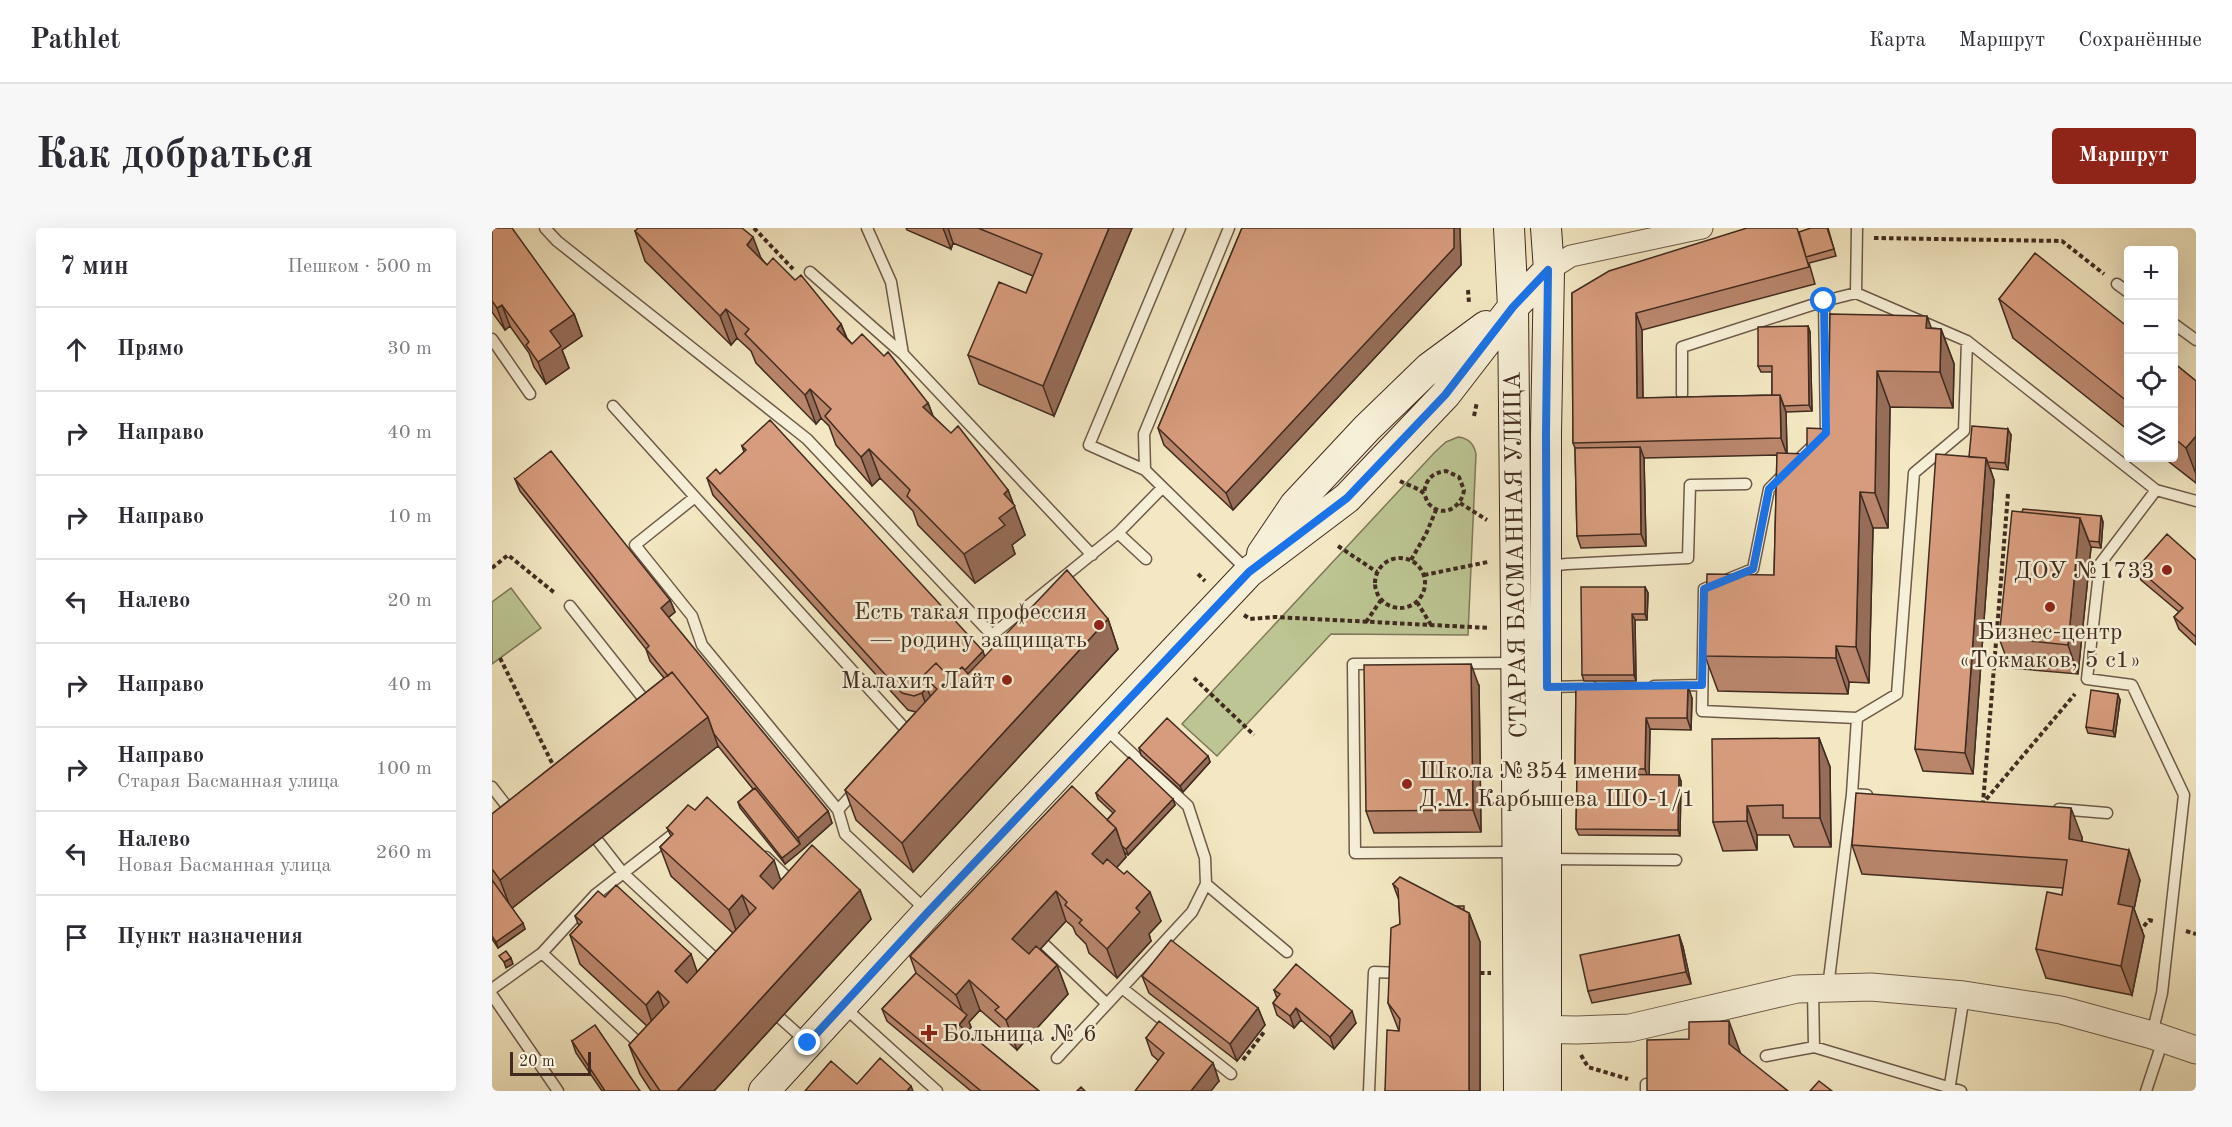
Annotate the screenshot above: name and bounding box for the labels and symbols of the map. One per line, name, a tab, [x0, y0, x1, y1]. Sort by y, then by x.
route start	[1810, 287, 1836, 313]
street label: СТАРАЯ БАСМАННАЯ УЛИЦА	[1502, 371, 1532, 739]
place label: ДОУ №1733	[2014, 560, 2155, 584]
marker: ДОУ №1733	[2160, 563, 2174, 577]
marker: Бизнес-центр «Токмаков, 5 с1»	[2043, 600, 2057, 614]
place label: Есть такая профессия — родину защищать	[854, 601, 1087, 653]
marker: Есть такая профессия — родину защищать	[1092, 618, 1106, 632]
place label: Бизнес-центр «Токмаков, 5 с1»	[1959, 621, 2141, 673]
place label: Малахит Лайт	[841, 670, 995, 694]
marker: Малахит Лайт	[1000, 673, 1014, 687]
place label: Школа №354 имени Д.М. Карбышева ШО-1/1	[1419, 760, 1695, 812]
marker: Школа №354 имени Д.М. Карбышева ШО-1/1	[1400, 777, 1414, 791]
place label: Больница № 6	[942, 1023, 1097, 1047]
marker: Больница № 6	[920, 1024, 938, 1042]
route end	[794, 1029, 820, 1055]
scale bar	[510, 1049, 591, 1076]

